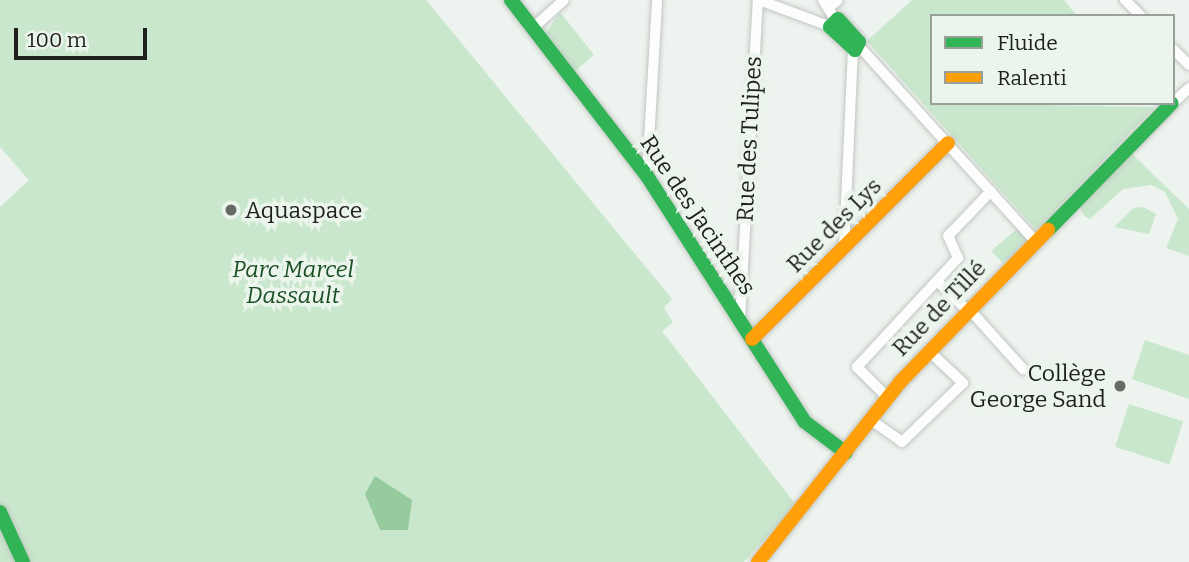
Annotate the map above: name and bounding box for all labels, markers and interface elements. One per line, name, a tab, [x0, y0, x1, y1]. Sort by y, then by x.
scale bar	[18, 14, 150, 58]
legend	[930, 14, 1175, 105]
text: 100 m	[27, 27, 87, 53]
text: Fluide	[997, 30, 1058, 56]
street label: Rue des Tulipes	[731, 55, 767, 223]
text: Ralenti	[997, 65, 1067, 91]
street label: Rue des Jacinthes	[634, 130, 762, 300]
street label: Rue des Lys	[781, 172, 887, 278]
place label: Aquaspace	[245, 196, 362, 224]
marker: Aquaspace	[223, 202, 239, 218]
street label: Rue de Tillé	[886, 254, 992, 362]
park label: Parc Marcel Dassault	[232, 255, 354, 309]
place label: Collège George Sand	[970, 359, 1106, 413]
marker: Collège George Sand	[1112, 378, 1128, 394]

